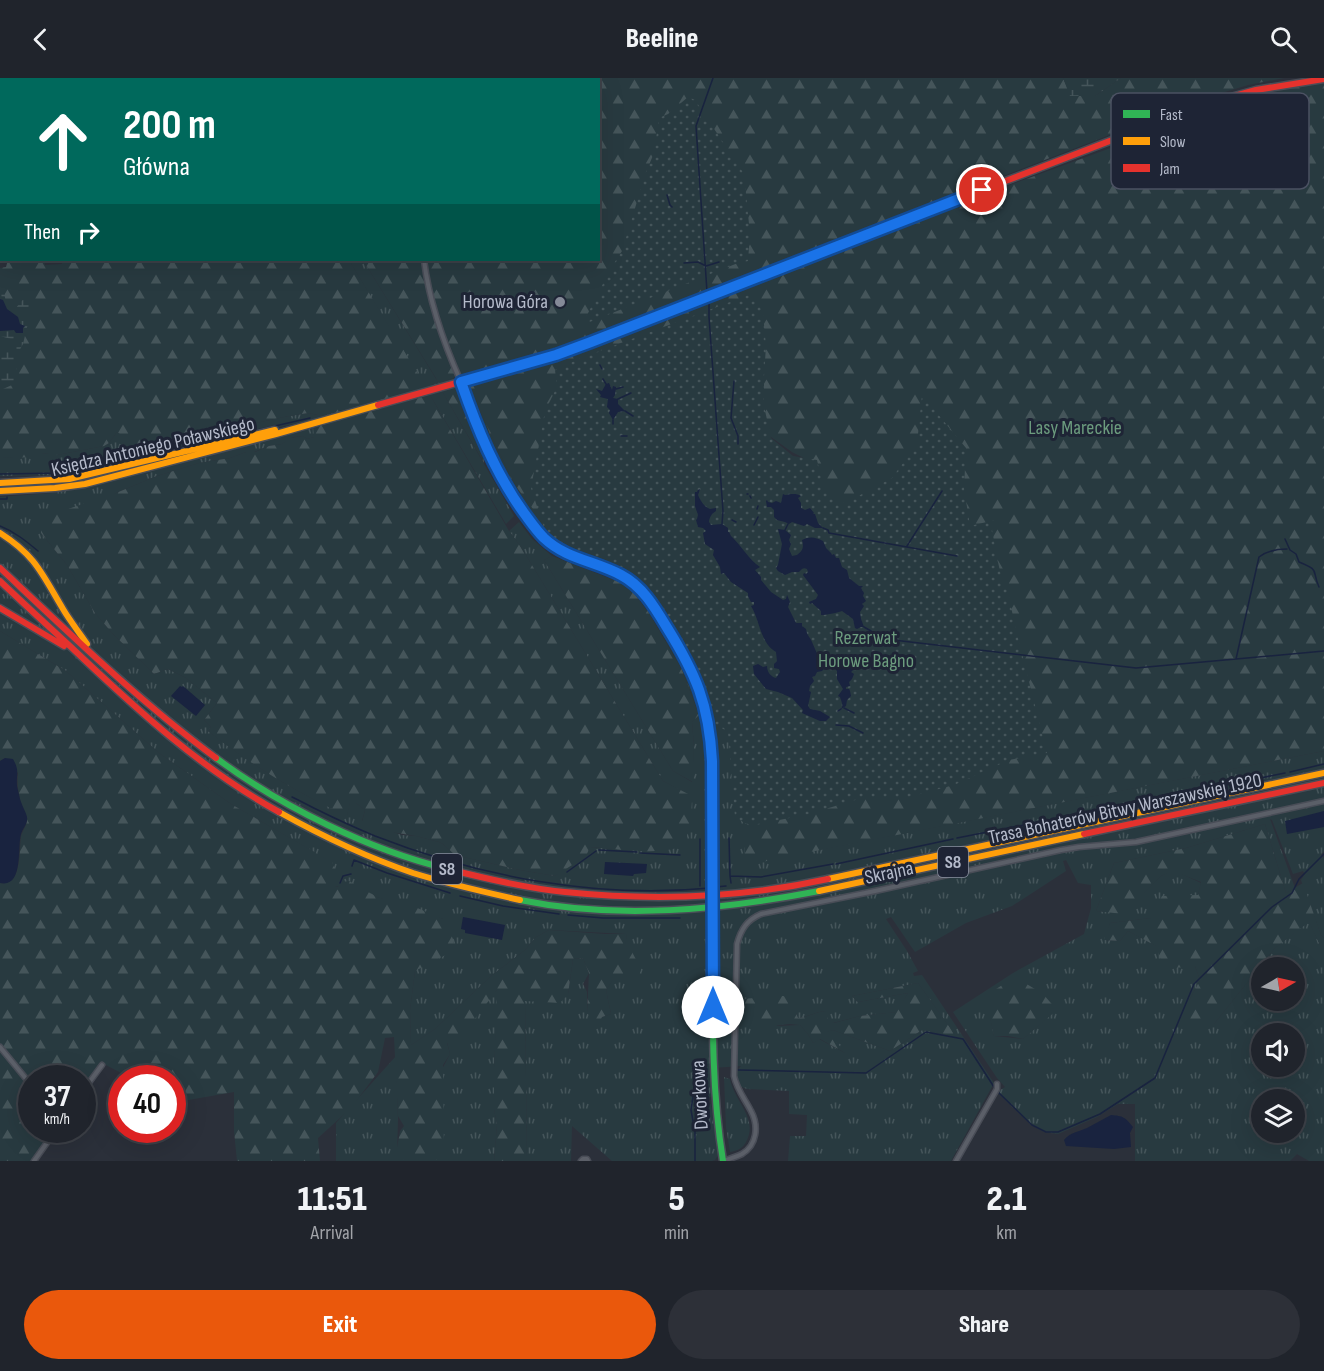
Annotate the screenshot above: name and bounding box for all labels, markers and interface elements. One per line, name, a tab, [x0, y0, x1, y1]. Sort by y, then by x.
icon: back	[24, 23, 57, 56]
text: Beeline	[626, 23, 698, 55]
icon: search	[1267, 23, 1300, 56]
legend	[1111, 93, 1309, 189]
text: 200 m	[123, 100, 216, 151]
icon: ahead	[24, 102, 102, 180]
text: Fast	[1160, 106, 1183, 125]
text: Slow	[1160, 133, 1185, 152]
text: Główna	[123, 151, 190, 183]
text: Jam	[1159, 160, 1180, 179]
pin	[956, 164, 1007, 215]
icon: arrive	[965, 173, 998, 206]
icon: right	[72, 216, 105, 249]
text: Then	[24, 219, 60, 246]
place label: Horowa Góra	[463, 290, 548, 314]
marker: Horowa Góra	[553, 295, 567, 309]
street label: Księdza Antoniego Poławskiego	[49, 412, 257, 482]
park label: Lasy Mareckie	[1028, 416, 1122, 440]
park label: Rezerwat Horowe Bagno	[818, 626, 914, 673]
street label: Trasa Bohaterów Bitwy Warszawskiej 1920	[986, 768, 1264, 850]
road number: S8	[938, 847, 968, 877]
road number: S8	[432, 854, 462, 884]
street label: Skrajna	[862, 856, 916, 890]
north arrow	[1251, 957, 1305, 1011]
map controls	[1251, 957, 1305, 1143]
position arrow	[681, 975, 745, 1039]
button: sound	[1251, 1023, 1305, 1077]
street label: Dworkowa	[686, 1060, 714, 1130]
speed limit sign: 40	[108, 1065, 186, 1143]
text: 37	[44, 1079, 70, 1115]
button: layers	[1251, 1089, 1305, 1143]
text: km/h	[44, 1110, 70, 1129]
text: 11:51	[297, 1178, 367, 1221]
text: 5	[668, 1178, 685, 1221]
text: 2.1	[987, 1178, 1027, 1221]
text: Arrival	[311, 1221, 354, 1245]
text: min	[664, 1221, 689, 1245]
text: km	[996, 1221, 1017, 1245]
button: Exit	[24, 1290, 656, 1359]
button: Share	[668, 1290, 1300, 1359]

